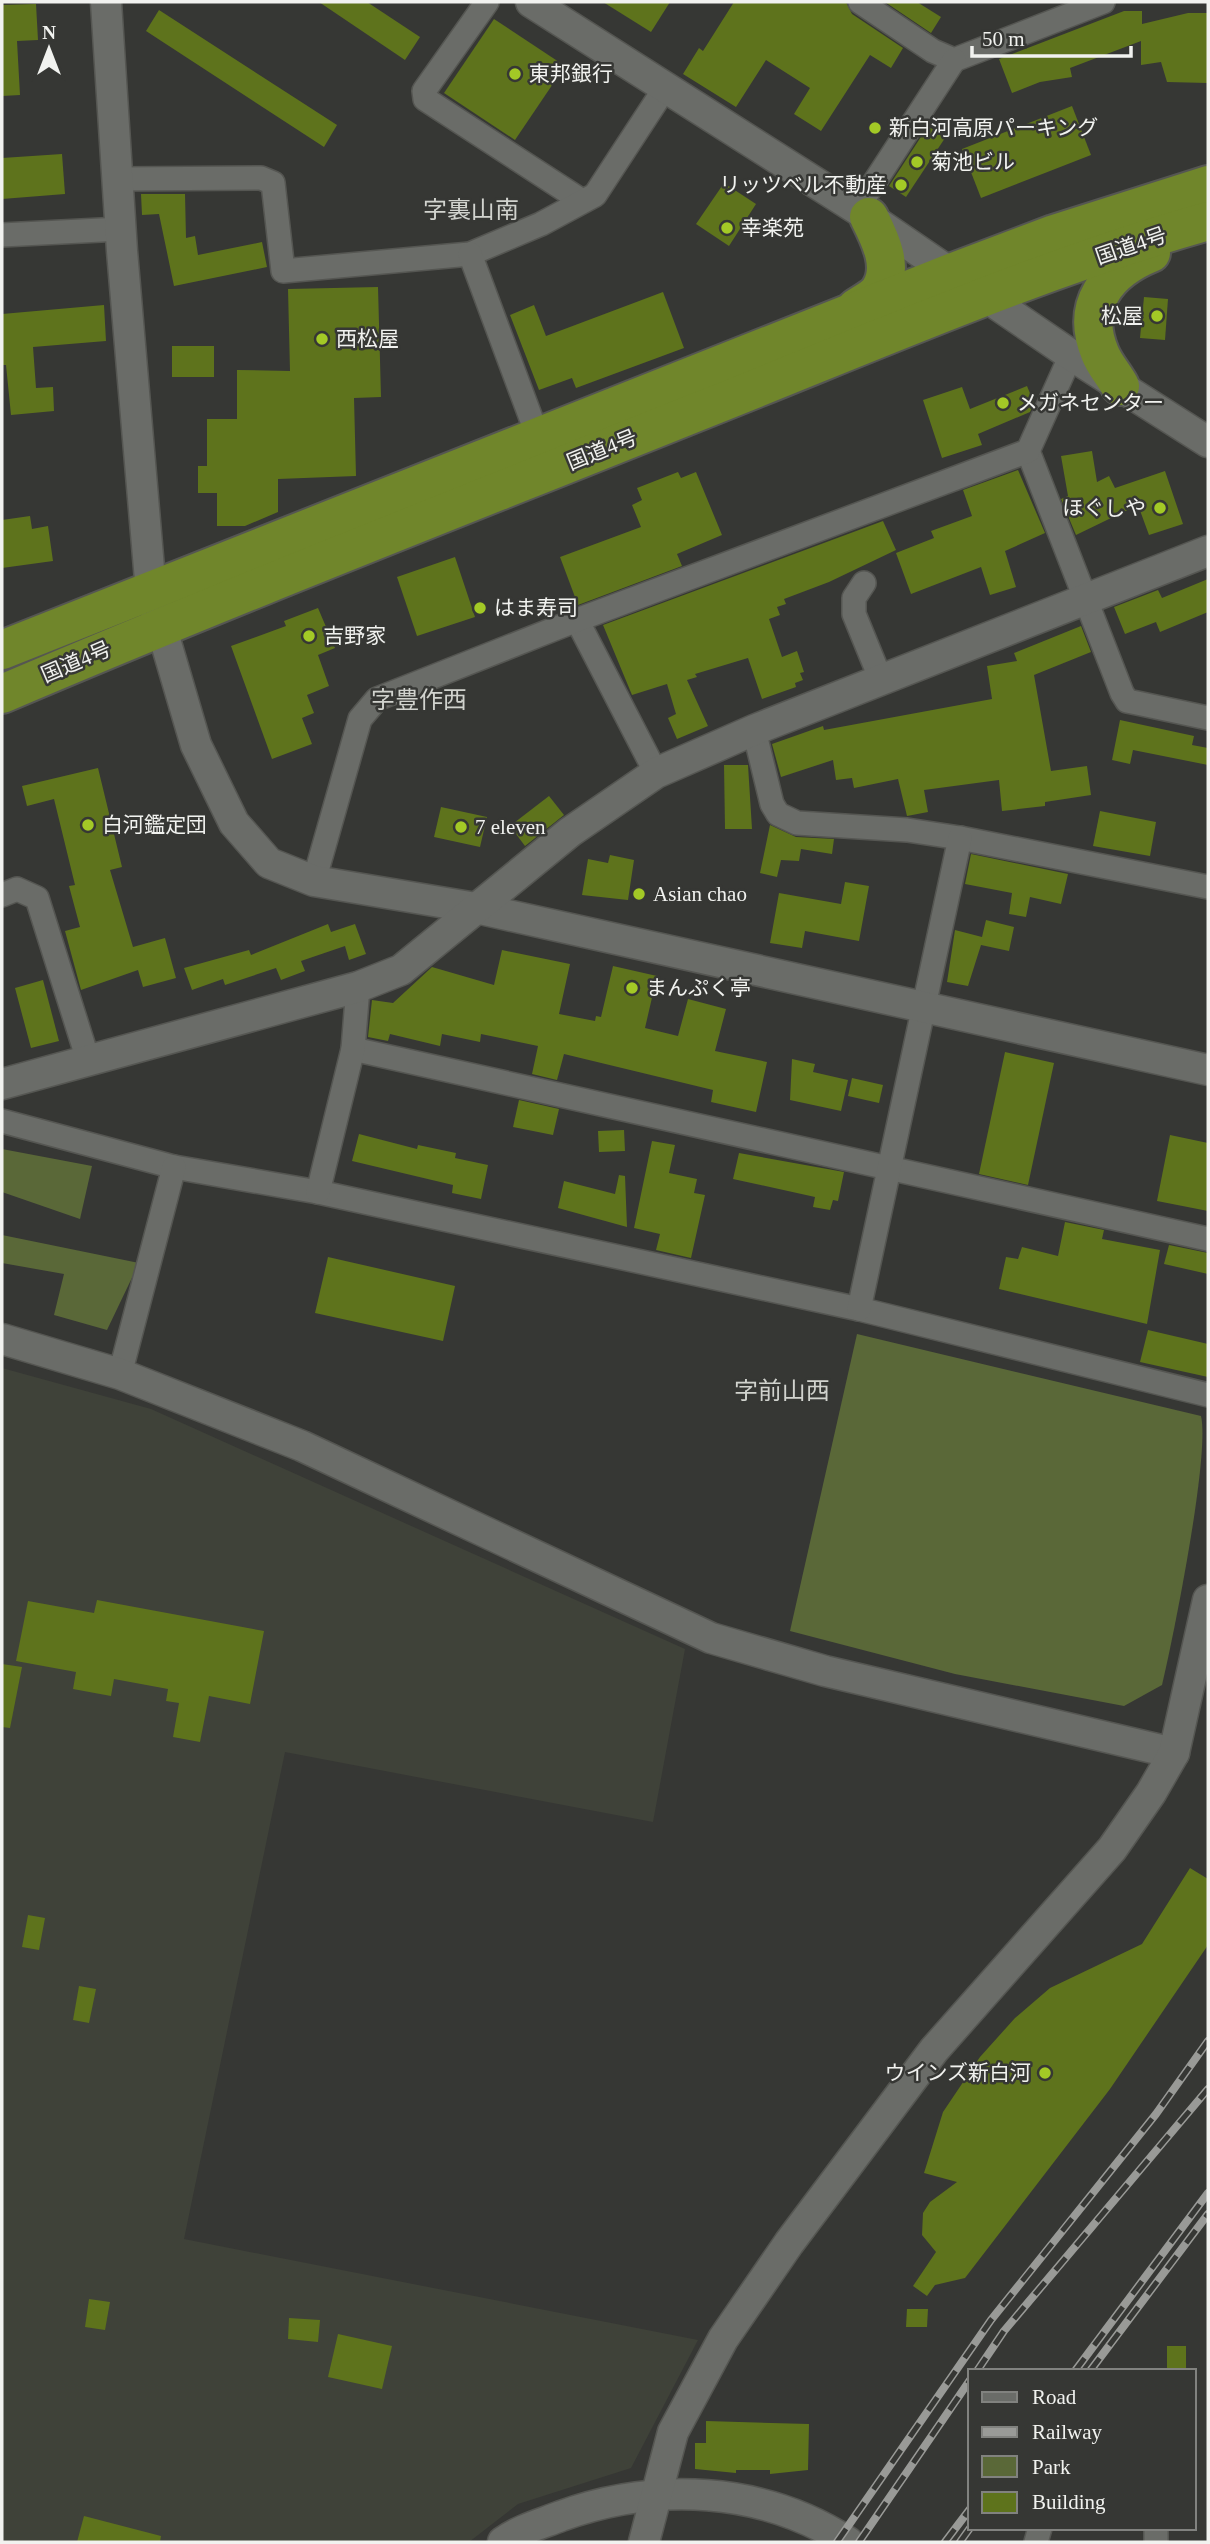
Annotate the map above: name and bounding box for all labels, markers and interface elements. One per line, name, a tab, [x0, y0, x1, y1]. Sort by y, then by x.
north arrow	[14, 14, 84, 84]
scale bar	[972, 14, 1131, 58]
text: N	[42, 22, 56, 43]
text: 50 m	[982, 27, 1025, 51]
place label: 東邦銀行	[529, 62, 613, 86]
marker: 東邦銀行	[507, 66, 523, 82]
place label: 新白河高原パーキング	[889, 116, 1098, 140]
marker: 新白河高原パーキング	[867, 120, 883, 136]
place label: 菊池ビル	[931, 150, 1015, 174]
marker: 菊池ビル	[909, 154, 925, 170]
place label: リッツベル不動産	[719, 173, 887, 197]
marker: リッツベル不動産	[893, 177, 909, 193]
district label: 字裏山南	[423, 197, 519, 223]
place label: 幸楽苑	[741, 216, 804, 240]
marker: 幸楽苑	[719, 220, 735, 236]
street label: 国道4号	[1092, 223, 1170, 269]
place label: 松屋	[1101, 304, 1143, 328]
marker: 松屋	[1149, 308, 1165, 324]
place label: 西松屋	[336, 327, 399, 351]
marker: 西松屋	[314, 331, 330, 347]
place label: メガネセンター	[1017, 391, 1164, 415]
marker: メガネセンター	[995, 395, 1011, 411]
street label: 国道4号	[563, 425, 641, 475]
place label: ほぐしや	[1062, 496, 1146, 520]
marker: ほぐしや	[1152, 500, 1168, 516]
place label: はま寿司	[494, 596, 578, 620]
marker: はま寿司	[472, 600, 488, 616]
place label: 吉野家	[323, 624, 386, 648]
marker: 吉野家	[301, 628, 317, 644]
street label: 国道4号	[37, 637, 115, 687]
district label: 字豊作西	[371, 687, 467, 713]
place label: 白河鑑定団	[102, 813, 207, 837]
place label: 7 eleven	[475, 815, 546, 839]
marker: 白河鑑定団	[80, 817, 96, 833]
marker: 7 eleven	[453, 819, 469, 835]
place label: Asian chao	[653, 882, 747, 906]
marker: Asian chao	[631, 886, 647, 902]
place label: まんぷく亭	[646, 976, 751, 1000]
marker: まんぷく亭	[624, 980, 640, 996]
district label: 字前山西	[734, 1378, 830, 1404]
place label: ウインズ新白河	[884, 2061, 1031, 2085]
marker: ウインズ新白河	[1037, 2065, 1053, 2081]
legend	[968, 2369, 1196, 2530]
text: Road	[1032, 2385, 1077, 2409]
text: Railway	[1032, 2420, 1102, 2444]
text: Park	[1032, 2455, 1071, 2479]
text: Building	[1032, 2490, 1106, 2514]

